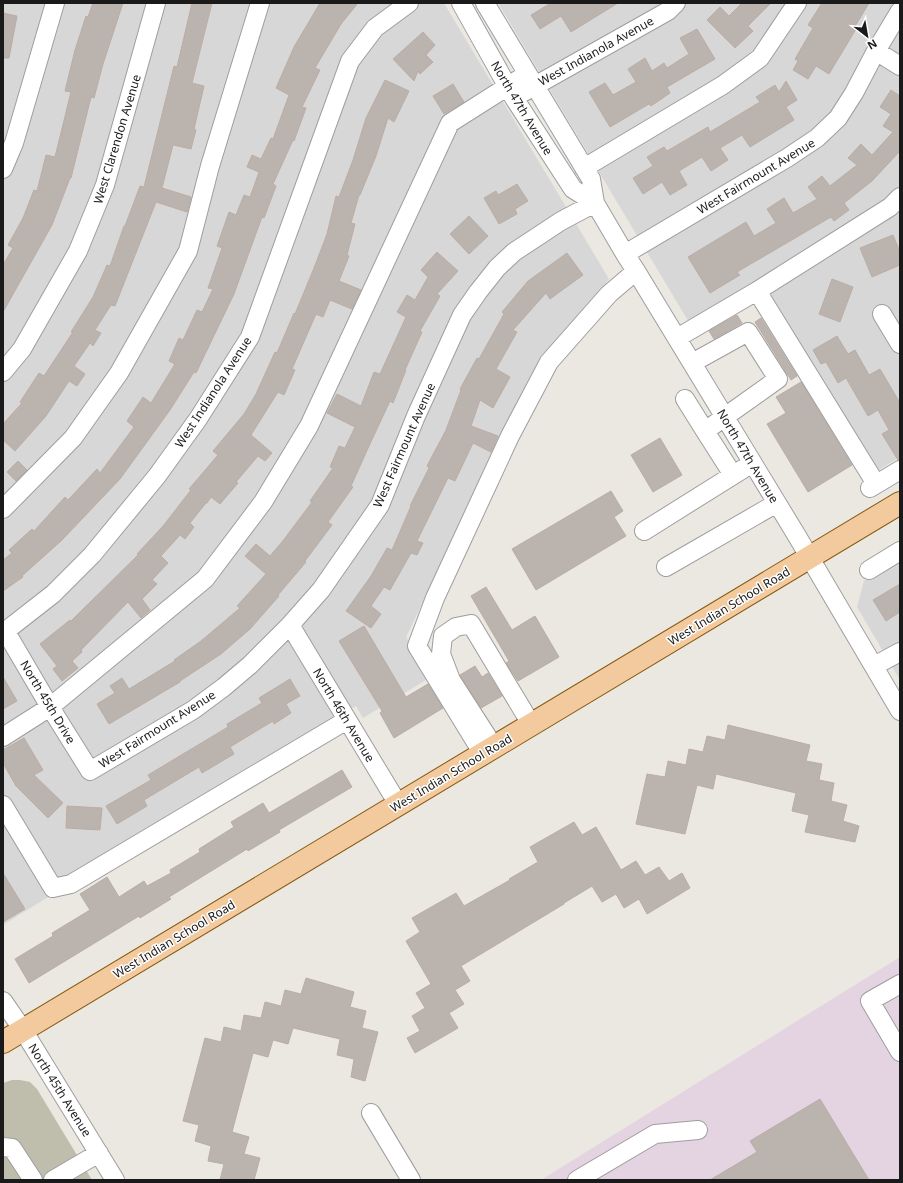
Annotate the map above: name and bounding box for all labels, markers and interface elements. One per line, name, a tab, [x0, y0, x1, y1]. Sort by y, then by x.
street label: West Indianola Avenue	[535, 12, 657, 90]
north arrow	[847, 16, 887, 56]
text: N	[865, 36, 880, 54]
street label: North 47th Avenue	[487, 58, 557, 158]
street label: West Clarendon Avenue	[89, 72, 145, 206]
street label: West Fairmount Avenue	[694, 134, 818, 218]
street label: West Indianola Avenue	[171, 333, 255, 451]
street label: West Fairmount Avenue	[369, 380, 439, 510]
street label: North 47th Avenue	[713, 406, 783, 506]
street label: West Indian School Road	[665, 563, 793, 649]
street label: North 45th Drive	[16, 657, 80, 747]
street label: North 46th Avenue	[309, 665, 379, 765]
street label: West Fairmount Avenue	[95, 686, 219, 772]
street label: West Indian School Road	[387, 730, 515, 816]
street label: West Indian School Road	[110, 896, 238, 982]
street label: North 45th Avenue	[24, 1040, 96, 1140]

